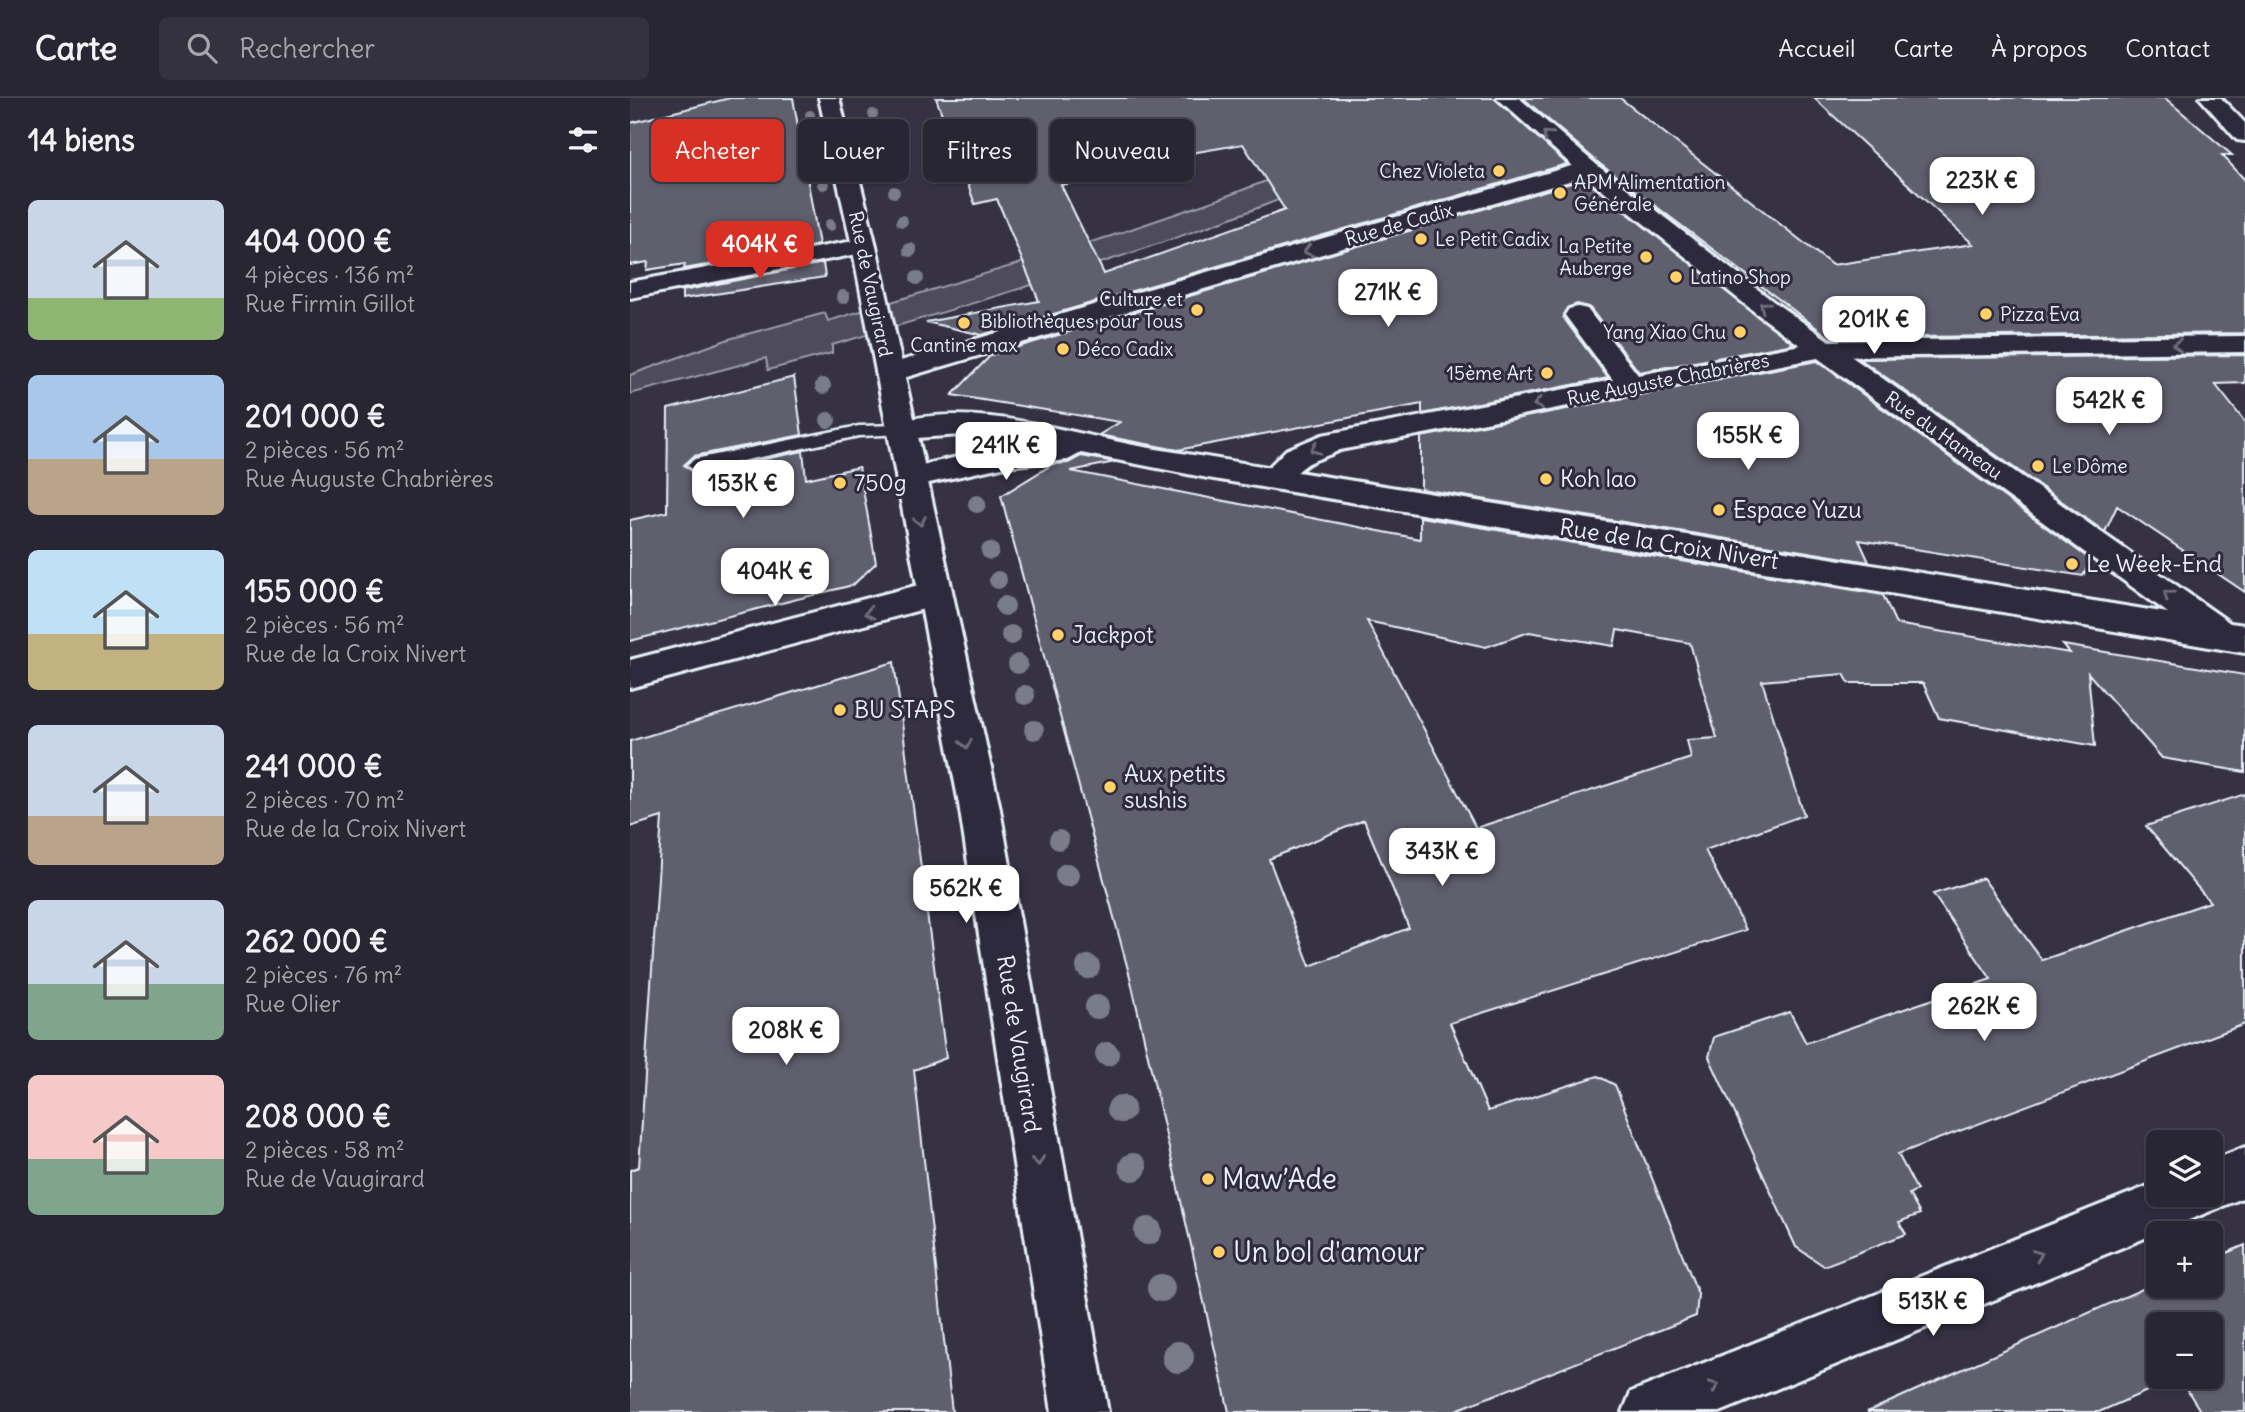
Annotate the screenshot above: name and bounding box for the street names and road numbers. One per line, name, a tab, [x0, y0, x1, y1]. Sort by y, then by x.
street label: Rue de Cadix	[1342, 197, 1457, 251]
street label: Rue de Vaugirard	[844, 209, 898, 359]
street label: Rue Auguste Chabrières	[1565, 348, 1771, 410]
street label: Rue du Hameau	[1881, 386, 2007, 484]
street label: Rue de la Croix Nivert	[1557, 512, 1781, 575]
street label: Rue de Vaugirard	[991, 953, 1048, 1135]

